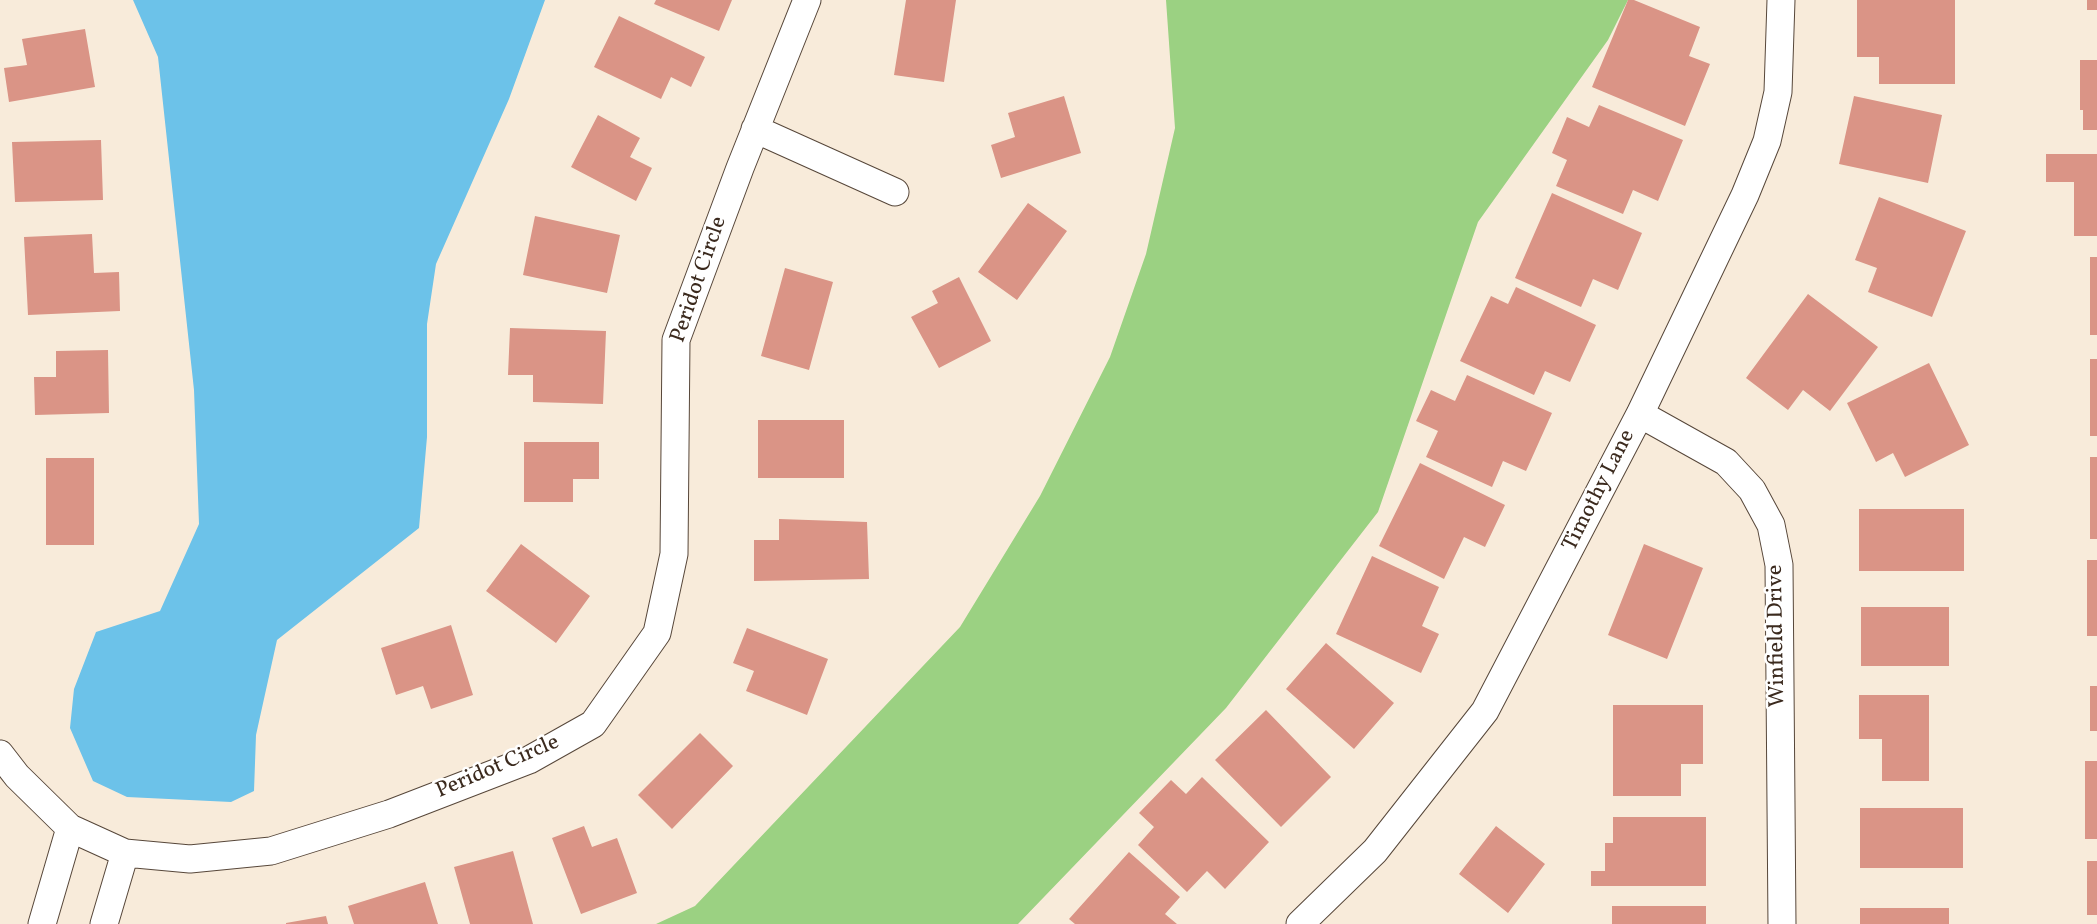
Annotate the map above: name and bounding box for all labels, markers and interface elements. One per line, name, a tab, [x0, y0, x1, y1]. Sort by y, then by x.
street label: Peridot Circle	[666, 214, 734, 346]
street label: Timothy Lane	[1558, 426, 1642, 556]
street label: Winfield Drive	[1764, 565, 1792, 707]
street label: Peridot Circle	[432, 730, 564, 806]

